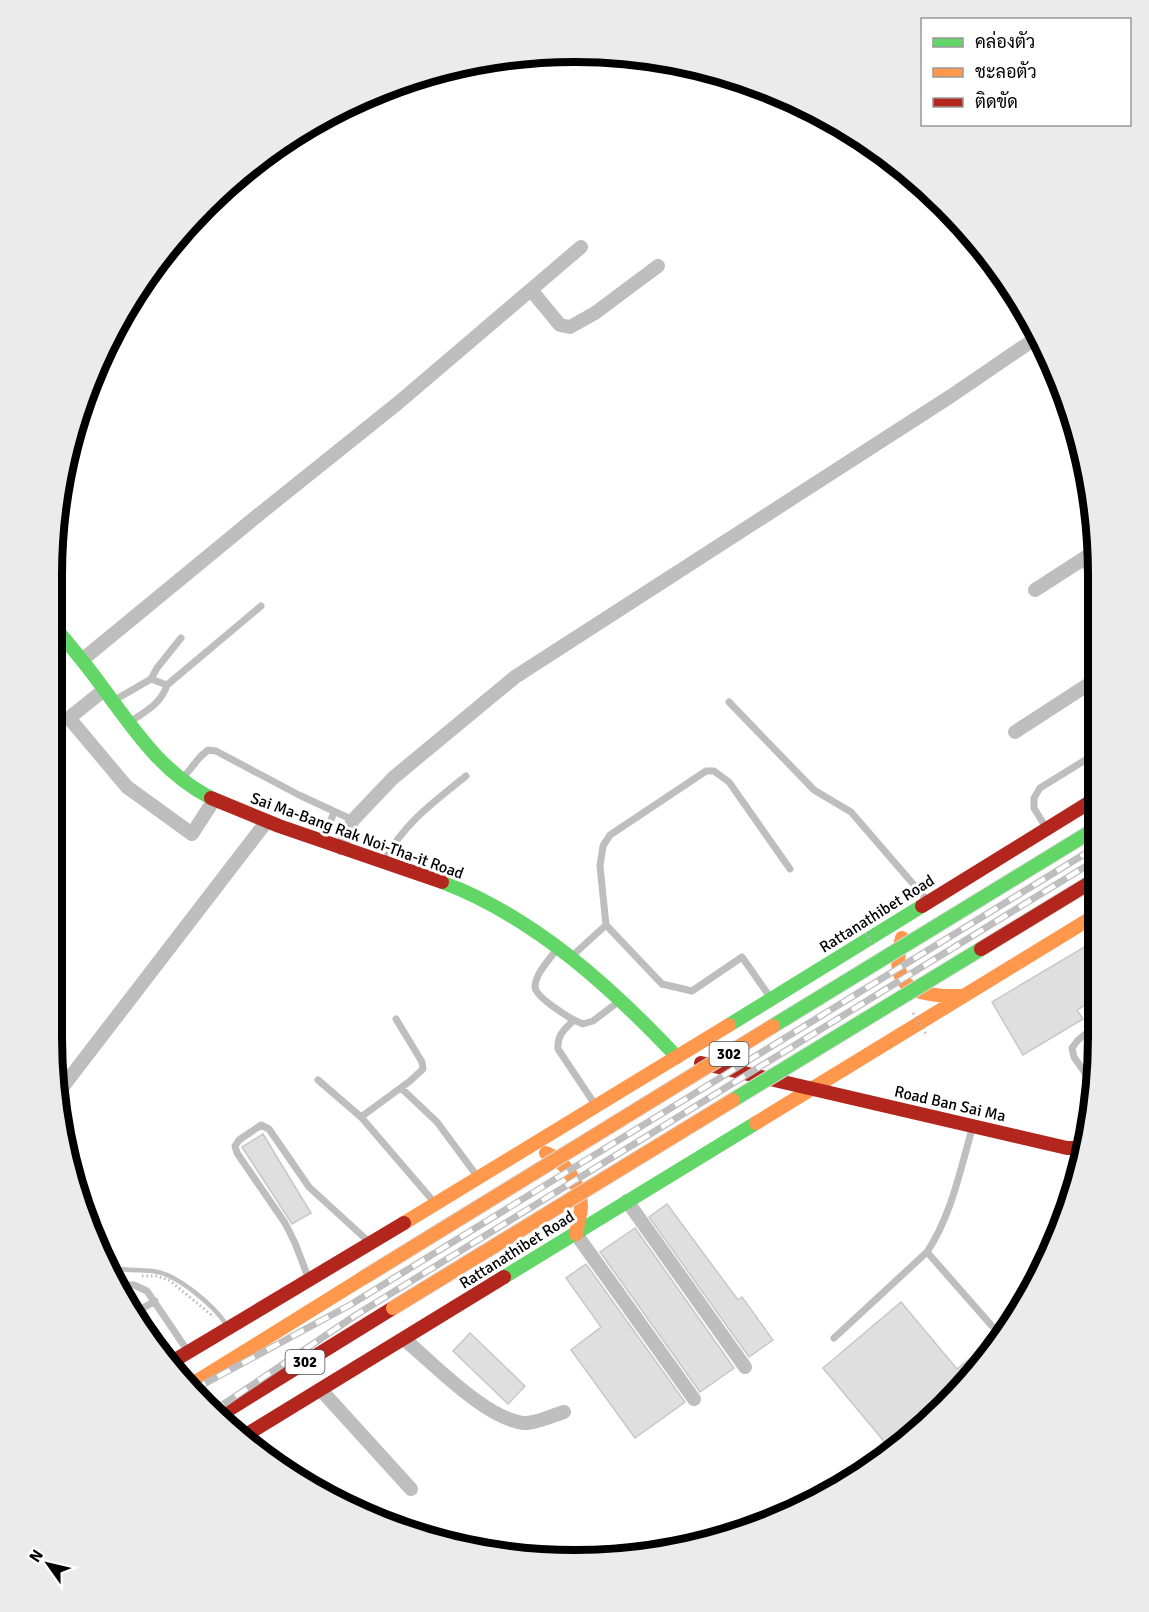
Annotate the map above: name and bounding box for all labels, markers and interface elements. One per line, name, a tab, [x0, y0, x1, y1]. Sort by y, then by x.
legend	[921, 18, 1131, 126]
text: คล่องตัว	[975, 30, 1035, 53]
text: ชะลอตัว	[975, 61, 1037, 83]
text: ติดขัด	[975, 91, 1018, 113]
street label: Sai Ma-Bang Rak Noi-Tha-it Road	[248, 788, 466, 884]
street label: Rattanathibet Road	[816, 871, 938, 957]
road number: 302	[710, 1042, 748, 1066]
street label: Road Ban Sai Ma	[892, 1081, 1008, 1127]
street label: Rattanathibet Road	[456, 1207, 578, 1293]
road number: 302	[286, 1350, 324, 1374]
north arrow	[18, 1534, 78, 1594]
text: N	[25, 1546, 48, 1566]

